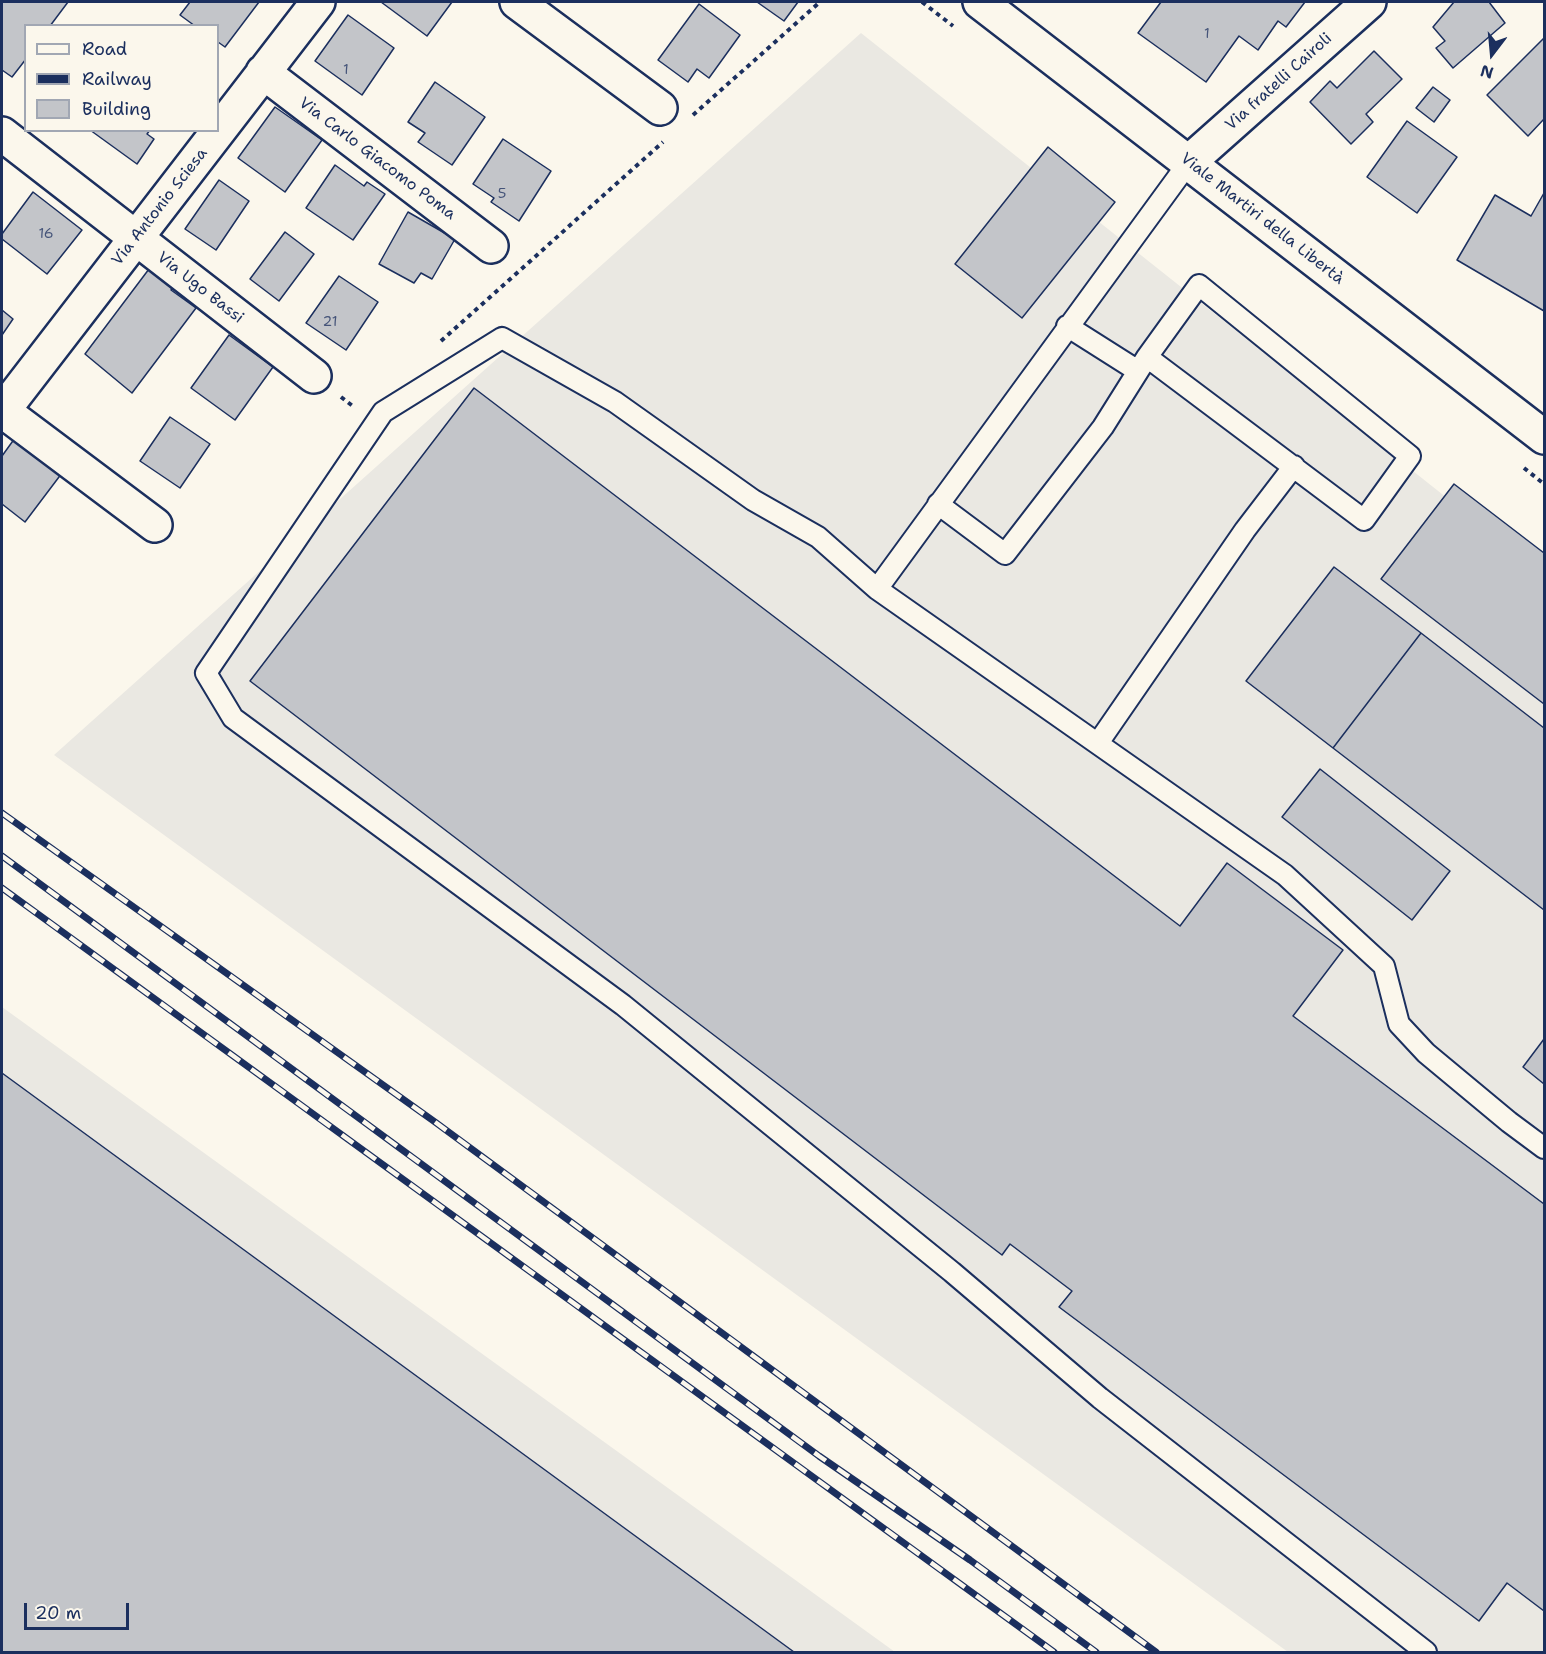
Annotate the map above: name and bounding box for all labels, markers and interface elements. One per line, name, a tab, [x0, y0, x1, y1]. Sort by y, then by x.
legend	[24, 24, 219, 132]
north arrow	[1462, 24, 1522, 84]
house number: 1	[1204, 26, 1210, 42]
street label: Via fratelli Cairoli	[1222, 29, 1336, 135]
text: Road	[82, 37, 127, 61]
text: N	[1478, 60, 1496, 84]
house number: 1	[343, 62, 349, 78]
text: Railway	[82, 67, 152, 91]
street label: Via Carlo Giacomo Poma	[295, 94, 459, 224]
text: Building	[82, 97, 151, 121]
street label: Via Antonio Sciesa	[108, 144, 212, 270]
street label: Viale Martiri della Libertà	[1176, 149, 1348, 289]
house number: 5	[498, 186, 506, 202]
house number: 16	[38, 226, 54, 242]
street label: Via Ugo Bassi	[153, 248, 247, 328]
house number: 21	[323, 314, 337, 330]
scale bar	[27, 1591, 132, 1629]
text: 20 m	[35, 1601, 81, 1625]

